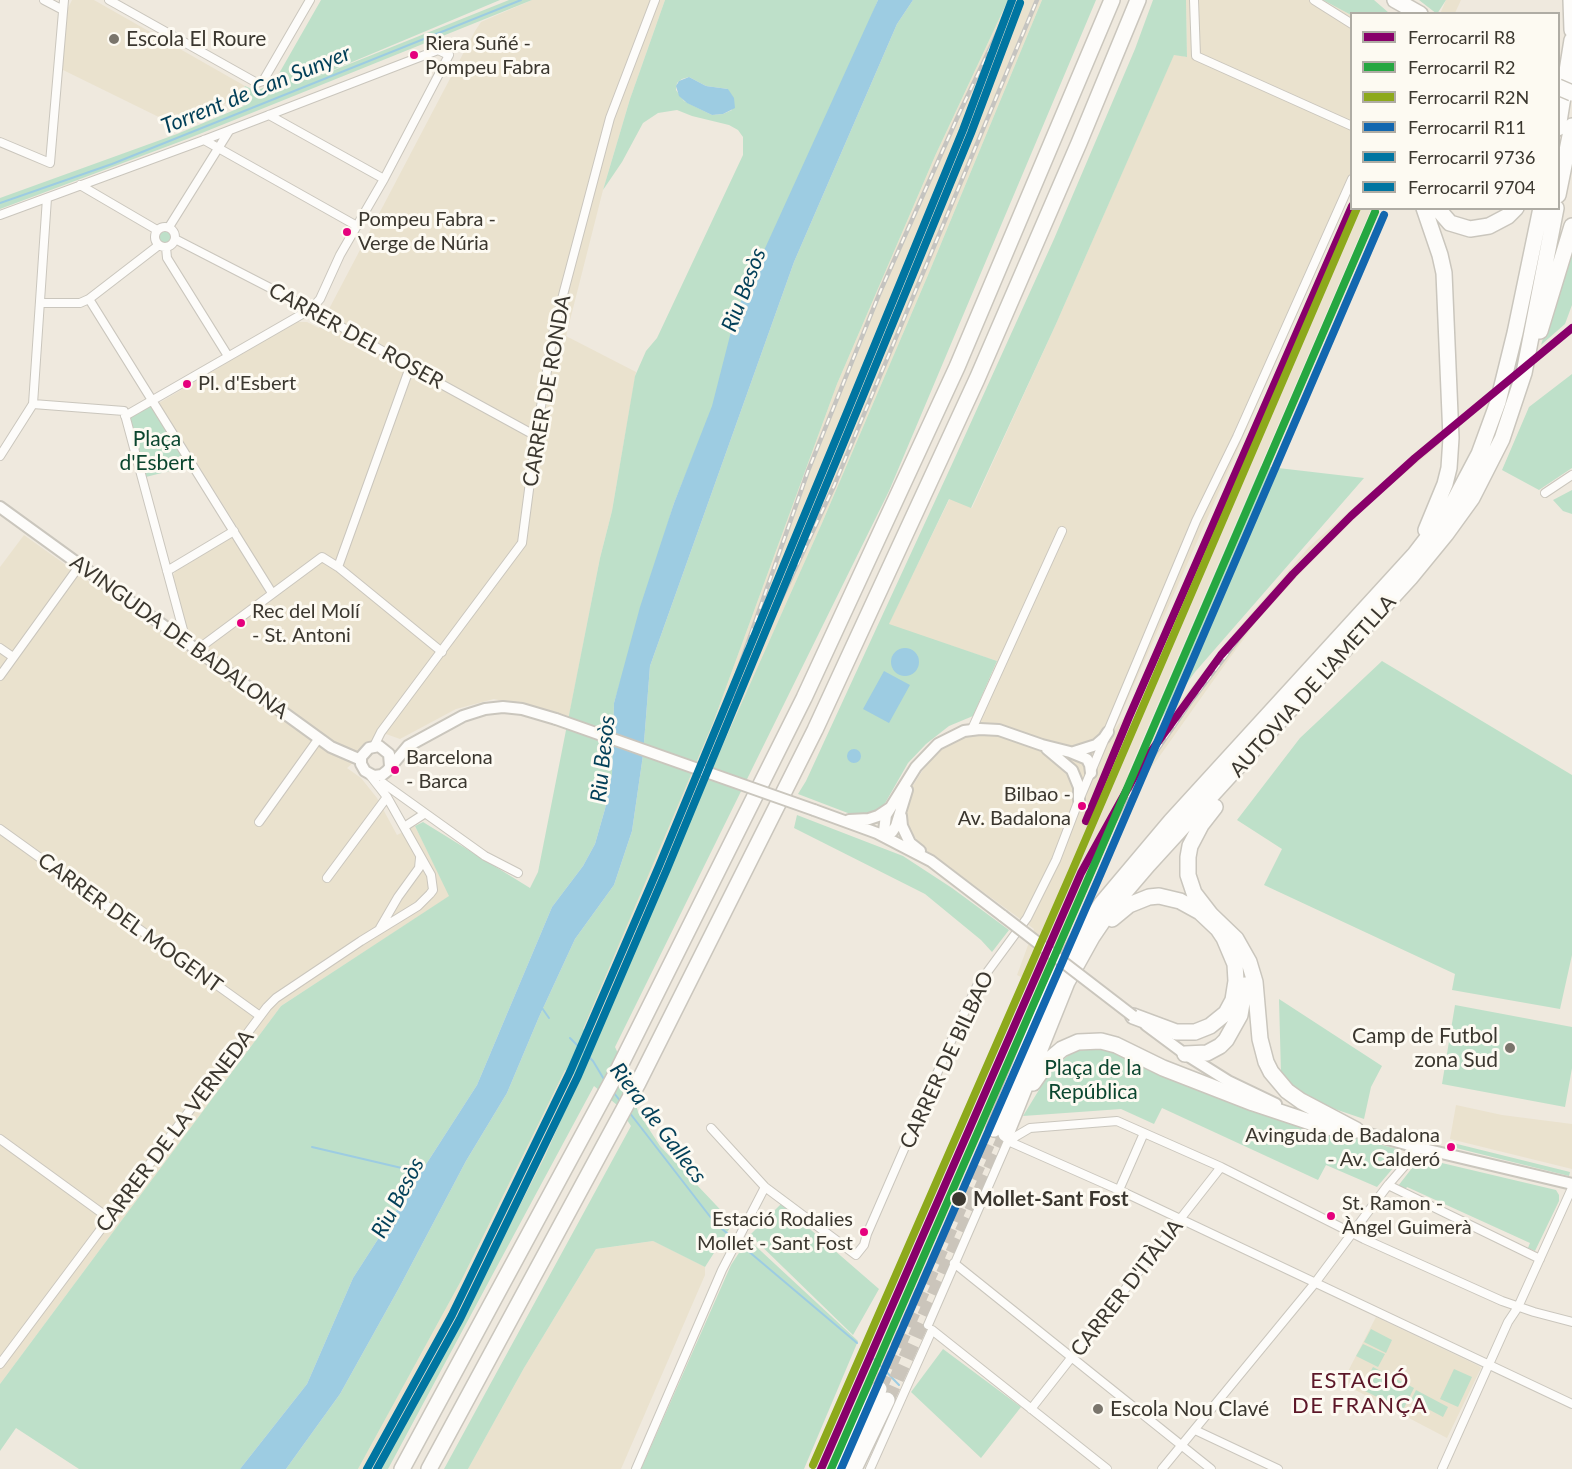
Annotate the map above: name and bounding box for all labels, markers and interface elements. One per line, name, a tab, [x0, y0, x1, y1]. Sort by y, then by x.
legend	[1350, 12, 1560, 210]
place label: Escola El Roure	[126, 26, 266, 52]
text: Ferrocarril R8	[1408, 26, 1515, 48]
marker: Escola El Roure	[107, 32, 121, 46]
place label: Riera Suñé - Pompeu Fabra	[425, 32, 550, 79]
water label: Torrent de Can Sunyer	[157, 40, 355, 140]
marker: Riera Suñé - Pompeu Fabra	[408, 49, 420, 61]
text: Ferrocarril R2	[1408, 56, 1515, 78]
text: Ferrocarril R2N	[1408, 86, 1529, 108]
text: Ferrocarril R11	[1408, 116, 1526, 138]
text: Ferrocarril 9736	[1408, 146, 1535, 168]
text: Ferrocarril 9704	[1408, 176, 1535, 198]
place label: Pompeu Fabra - Verge de Núria	[358, 208, 496, 255]
marker: Pompeu Fabra - Verge de Núria	[341, 226, 353, 238]
water label: Riu Besòs	[716, 245, 772, 335]
street label: CARRER DEL ROSER	[264, 277, 448, 395]
street label: CARRER DE RONDA	[518, 293, 576, 489]
place label: Pl. d'Esbert	[198, 372, 296, 396]
marker: Pl. d'Esbert	[181, 378, 193, 390]
park label: Plaça d'Esbert	[119, 426, 195, 476]
street label: AVINGUDA DE BADALONA	[65, 549, 293, 725]
street label: AUTOVIA DE L'AMETLLA	[1225, 590, 1401, 782]
place label: Rec del Molí - St. Antoni	[252, 600, 360, 647]
marker: Rec del Molí - St. Antoni	[235, 617, 247, 629]
water label: Riu Besòs	[585, 714, 621, 804]
place label: Barcelona - Barca	[406, 746, 493, 793]
marker: Barcelona - Barca	[389, 764, 401, 776]
place label: Bilbao - Av. Badalona	[958, 783, 1071, 830]
marker: Bilbao - Av. Badalona	[1076, 800, 1088, 812]
street label: CARRER DEL MOGENT	[33, 848, 227, 998]
street label: CARRER DE BILBAO	[895, 967, 999, 1153]
place label: Camp de Futbol zona Sud	[1352, 1023, 1498, 1073]
street label: CARRER DE LA VERNEDA	[91, 1025, 259, 1237]
marker: Camp de Futbol zona Sud	[1503, 1041, 1517, 1055]
park label: Plaça de la República	[1044, 1055, 1142, 1105]
water label: Riera de Gallecs	[604, 1057, 712, 1189]
place label: Avinguda de Badalona - Av. Calderó	[1245, 1124, 1440, 1171]
marker: Avinguda de Badalona - Av. Calderó	[1445, 1141, 1457, 1153]
water label: Riu Besòs	[366, 1153, 430, 1243]
place label: Mollet-Sant Fost	[973, 1186, 1128, 1212]
marker: Mollet-Sant Fost	[950, 1190, 968, 1208]
place label: St. Ramon - Àngel Guimerà	[1342, 1192, 1472, 1239]
place label: Estació Rodalies Mollet - Sant Fost	[697, 1208, 853, 1255]
marker: St. Ramon - Àngel Guimerà	[1325, 1210, 1337, 1222]
street label: CARRER D'ITÀLIA	[1066, 1214, 1188, 1362]
marker: Estació Rodalies Mollet - Sant Fost	[858, 1226, 870, 1238]
district label: ESTACIÓ DE FRANÇA	[1292, 1368, 1428, 1420]
place label: Escola Nou Clavé	[1110, 1396, 1269, 1422]
marker: Escola Nou Clavé	[1091, 1402, 1105, 1416]

